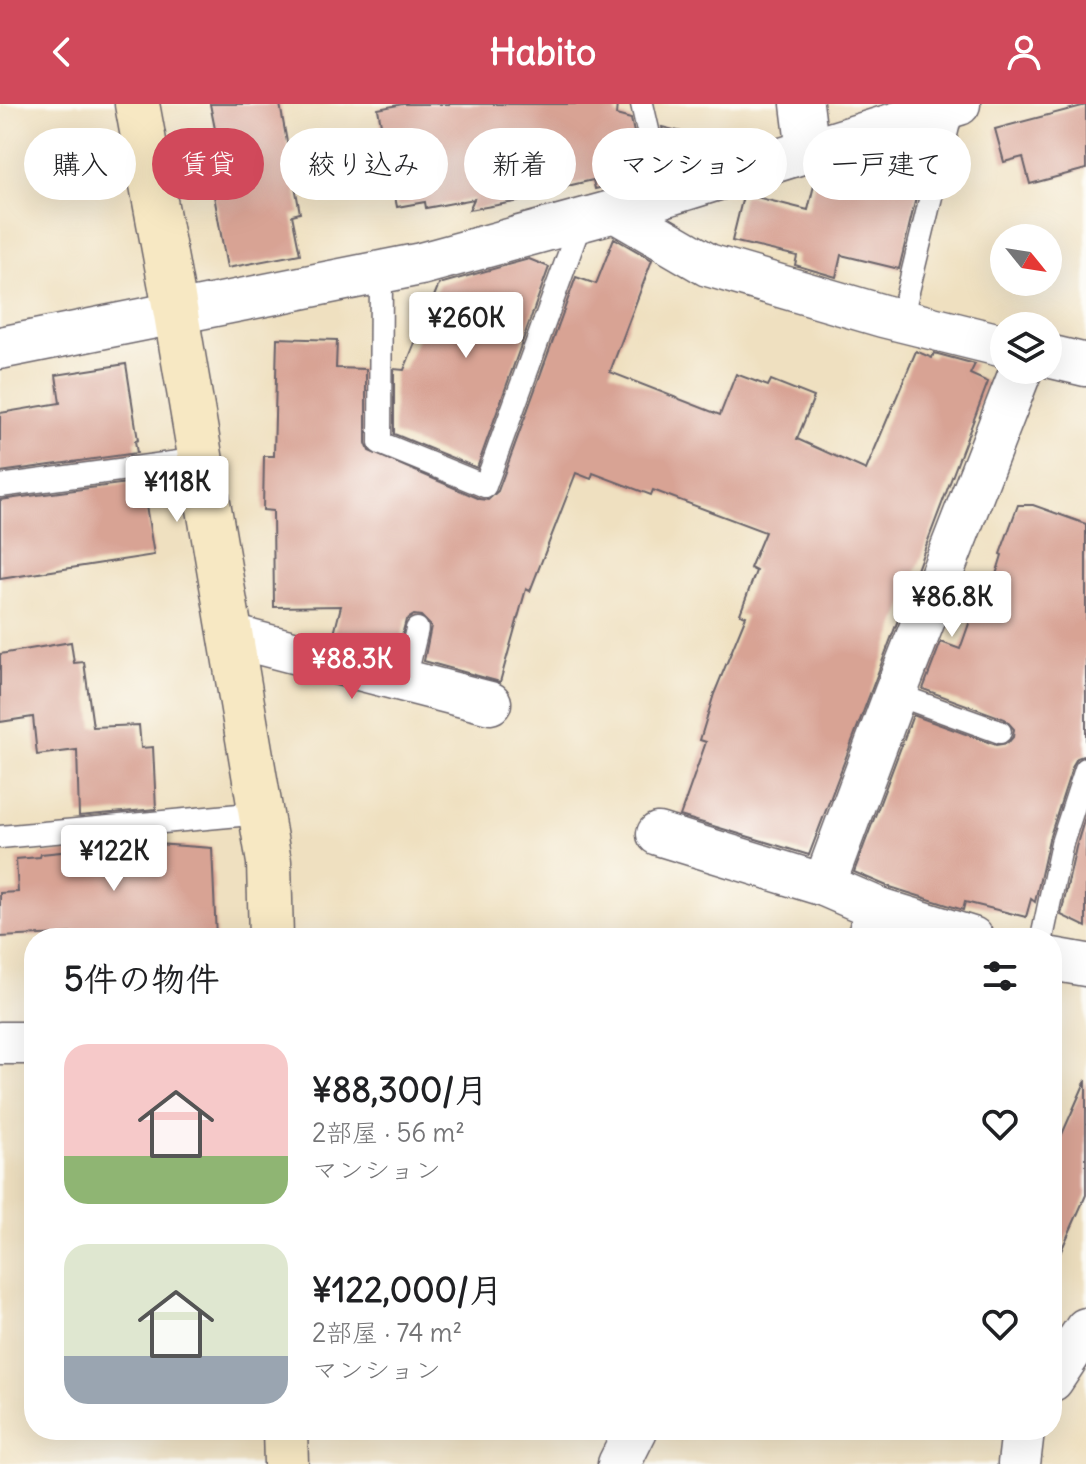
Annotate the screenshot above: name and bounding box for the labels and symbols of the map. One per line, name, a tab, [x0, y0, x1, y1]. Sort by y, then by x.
north arrow	[990, 224, 1062, 296]
pin: ¥260K	[410, 292, 522, 360]
pin: ¥118K	[121, 456, 233, 524]
pin: ¥86.8K	[887, 571, 1017, 639]
pin: ¥88.3K	[287, 633, 417, 701]
pin: ¥122K	[58, 825, 170, 893]

